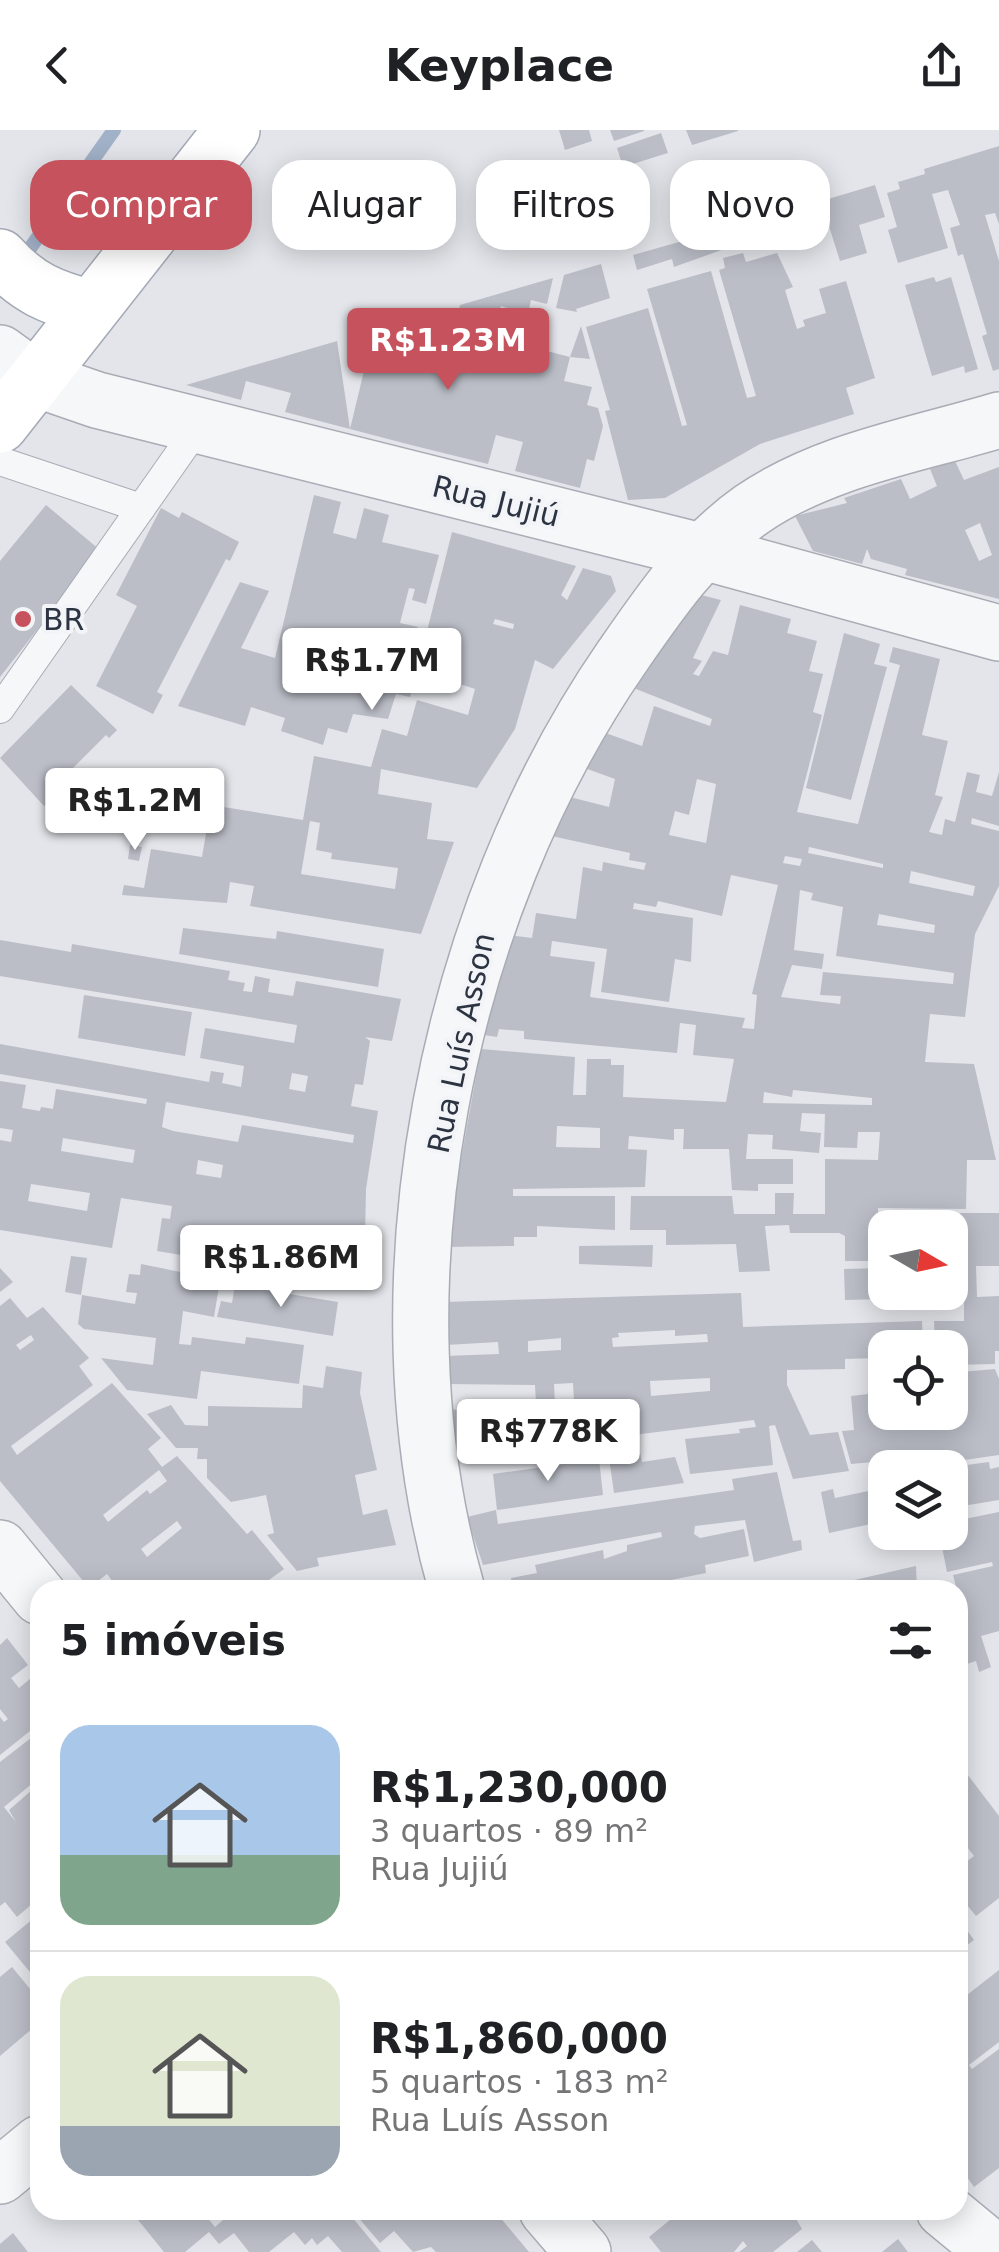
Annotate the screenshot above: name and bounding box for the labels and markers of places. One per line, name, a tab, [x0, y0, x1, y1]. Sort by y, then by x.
pin: R$1.23M	[356, 308, 540, 393]
place label: BR	[43, 602, 84, 637]
marker: BR	[12, 608, 34, 630]
pin: R$1.7M	[291, 628, 453, 713]
pin: R$1.2M	[54, 768, 216, 853]
pin: R$1.86M	[189, 1225, 373, 1310]
pin: R$778K	[467, 1399, 629, 1484]

